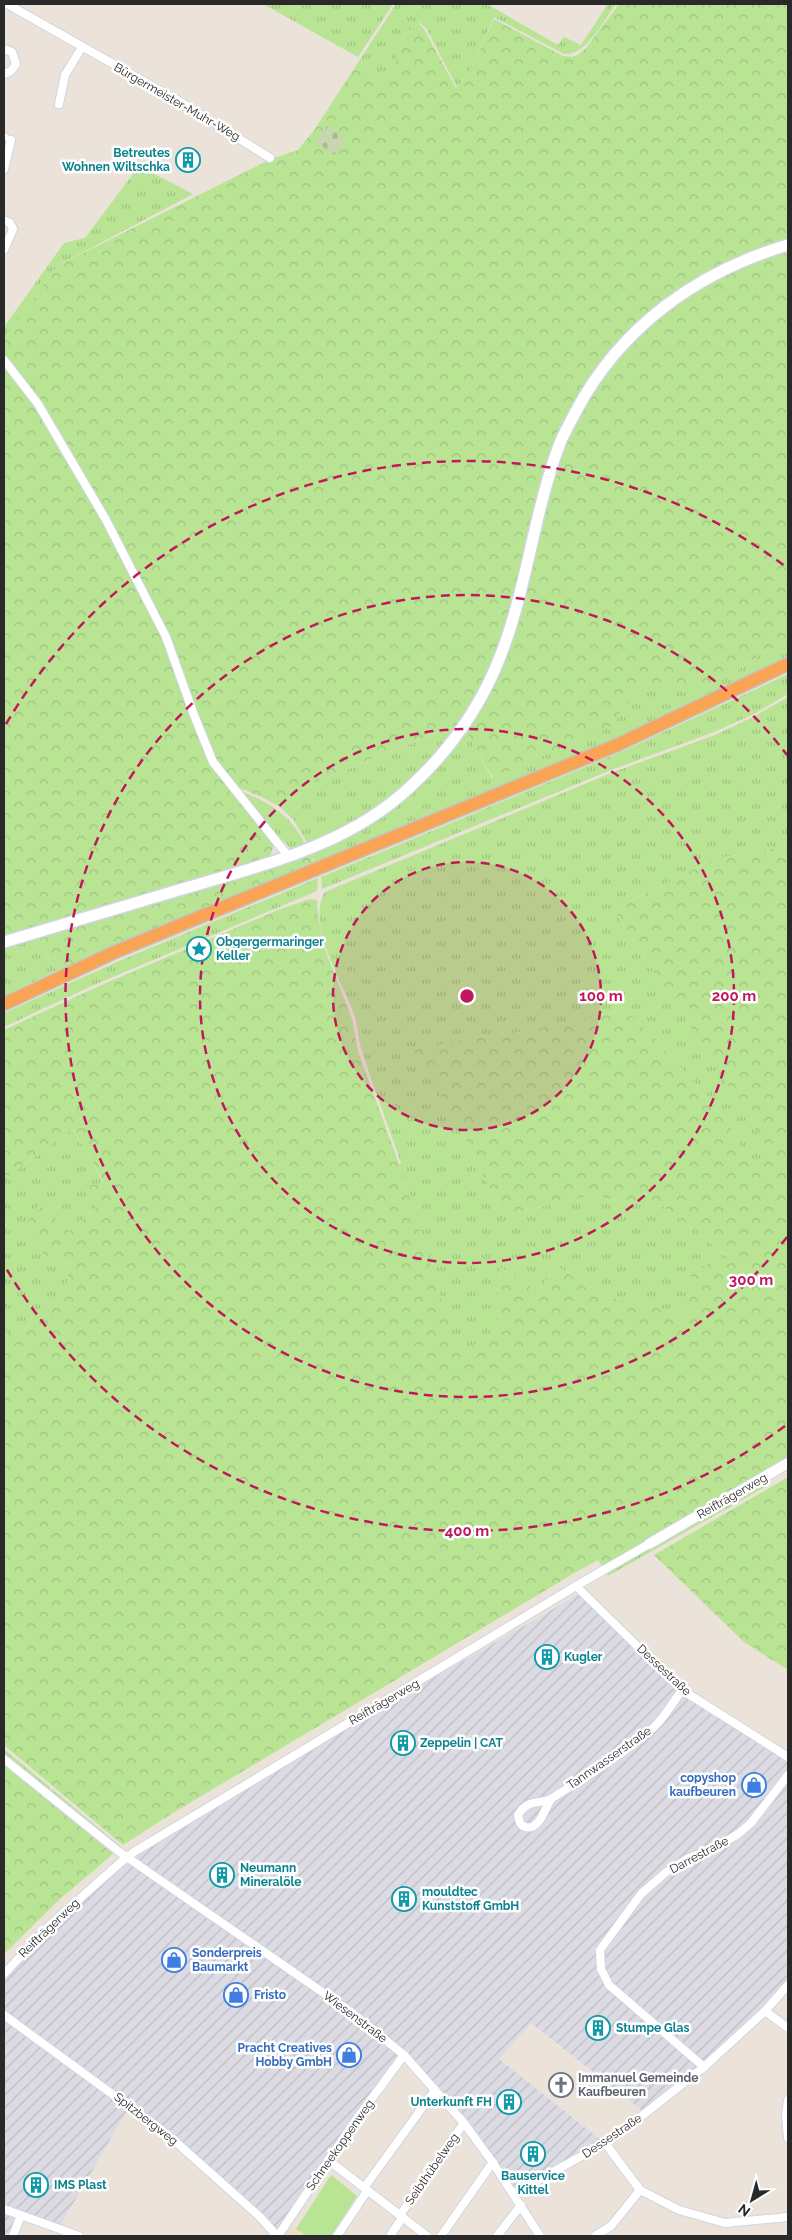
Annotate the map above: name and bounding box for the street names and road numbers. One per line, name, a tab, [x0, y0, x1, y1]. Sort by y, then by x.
street label: Bürgermeister-Muhr-Weg	[111, 60, 243, 144]
street label: Reifträgerweg	[694, 1470, 770, 1522]
street label: Dessestraße	[634, 1642, 694, 1698]
street label: Reifträgerweg	[346, 1676, 422, 1728]
street label: Tannwasserstraße	[564, 1724, 654, 1792]
street label: Darrestraße	[667, 1834, 731, 1876]
street label: Reifträgerweg	[16, 1896, 82, 1960]
street label: Wiesenstraße	[320, 1988, 390, 2046]
street label: Spitzbergweg	[111, 2090, 181, 2148]
street label: Schneekoppenweg	[303, 2097, 377, 2193]
street label: Dessestraße	[580, 2111, 644, 2161]
street label: Seibthübelweg	[402, 2131, 462, 2207]

